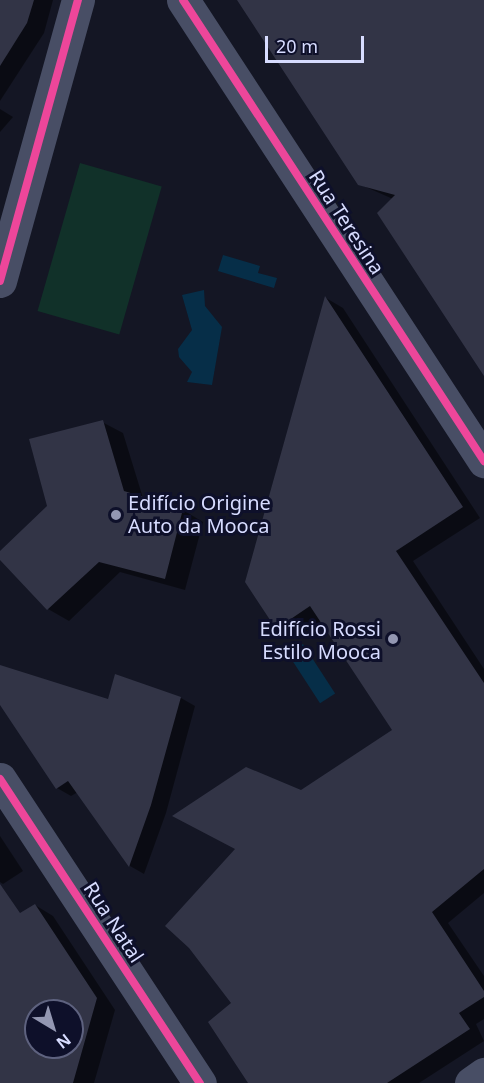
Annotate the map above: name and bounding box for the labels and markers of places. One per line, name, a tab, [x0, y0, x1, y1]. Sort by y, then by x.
place label: Edifício Origine Auto da Mooca	[128, 491, 271, 538]
marker: Edifício Origine Auto da Mooca	[109, 508, 123, 522]
place label: Edifício Rossi Estilo Mooca	[259, 616, 381, 663]
marker: Edifício Rossi Estilo Mooca	[386, 632, 400, 646]

